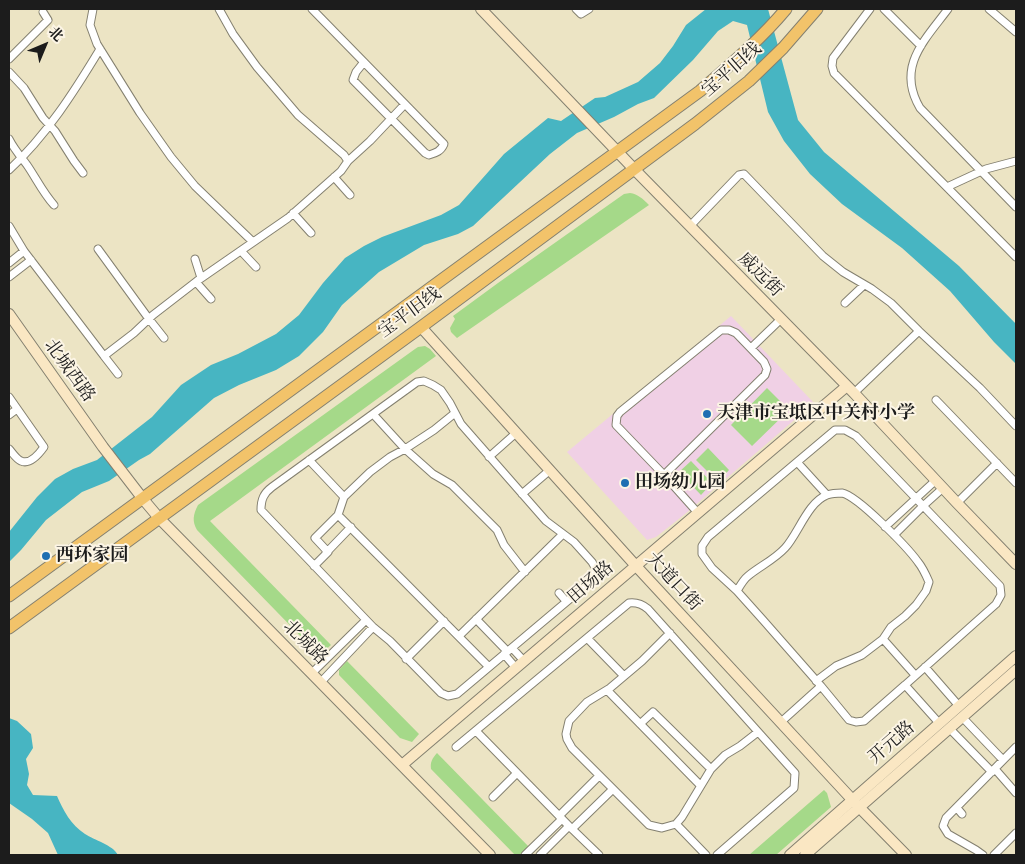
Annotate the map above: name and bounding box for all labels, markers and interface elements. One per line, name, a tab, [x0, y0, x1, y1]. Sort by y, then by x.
north arrow	[20, 20, 70, 70]
text: 北	[45, 23, 67, 45]
street label: 宝平旧线	[698, 38, 766, 102]
street label: 威远街	[733, 248, 787, 302]
street label: 宝平旧线	[375, 283, 445, 343]
street label: 北城西路	[39, 336, 99, 406]
place label: 天津市宝坻区中关村小学	[717, 403, 915, 425]
marker: 天津市宝坻区中关村小学	[701, 408, 713, 420]
place label: 田场幼儿园	[635, 472, 725, 494]
marker: 田场幼儿园	[619, 477, 631, 489]
place label: 西环家园	[56, 545, 128, 567]
street label: 大道口街	[641, 548, 705, 616]
marker: 西环家园	[40, 550, 52, 562]
street label: 田场路	[564, 557, 618, 609]
street label: 北城路	[278, 616, 332, 670]
street label: 开元路	[865, 717, 919, 769]

